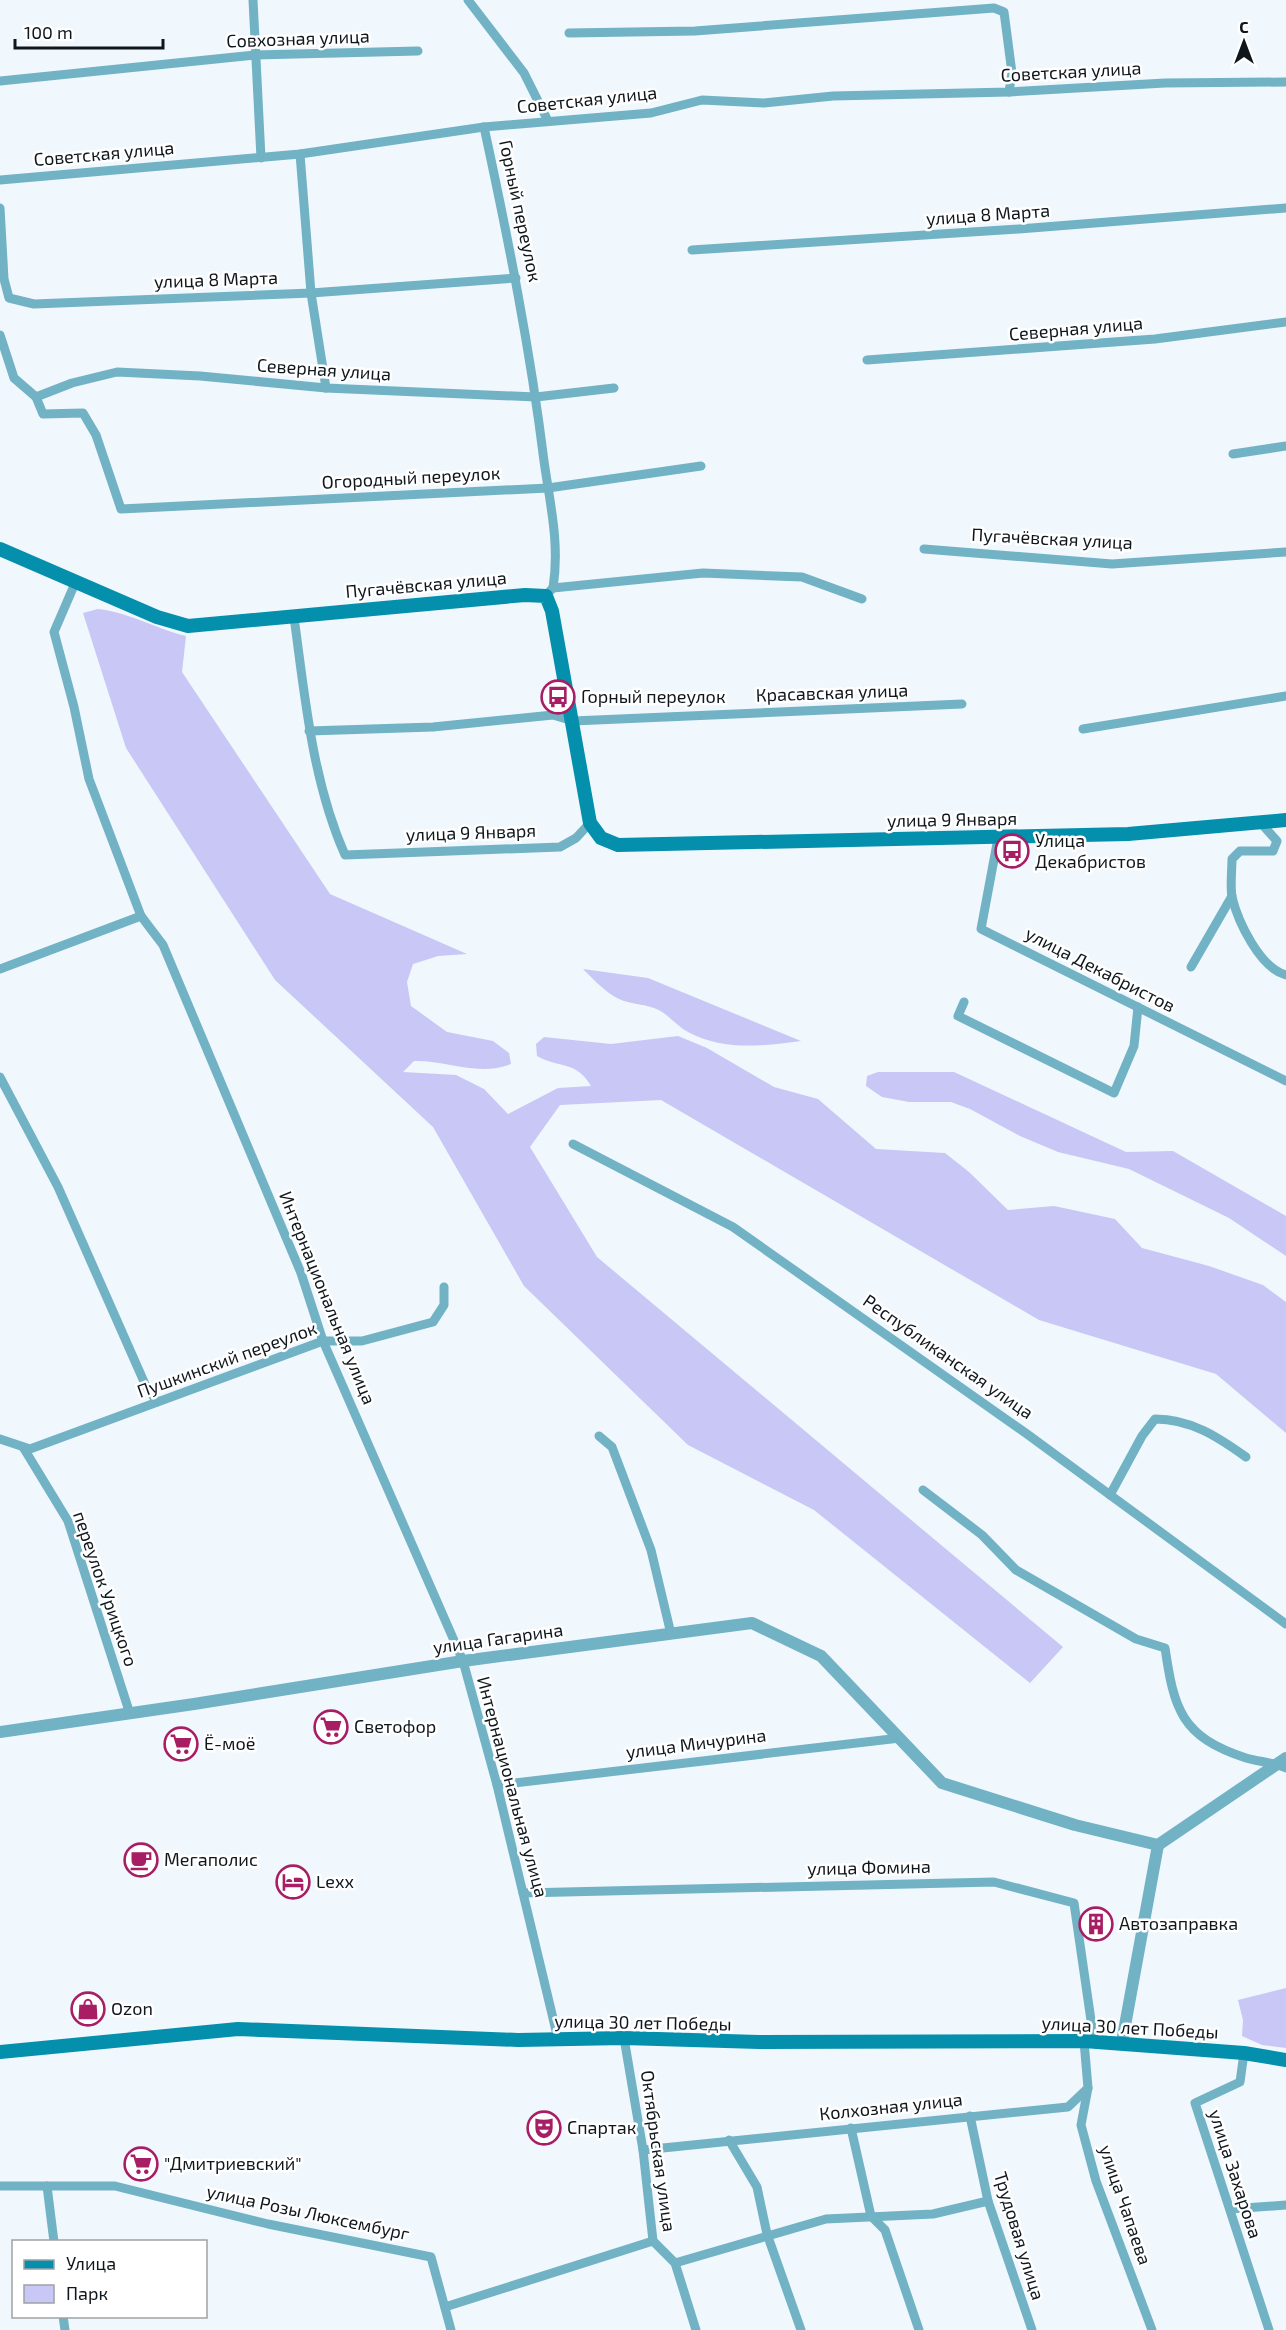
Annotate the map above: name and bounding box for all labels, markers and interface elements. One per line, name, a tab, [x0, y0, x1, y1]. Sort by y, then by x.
scale bar	[15, 12, 164, 50]
north arrow	[1214, 12, 1274, 72]
text: С	[1239, 17, 1249, 36]
text: 100 m	[24, 21, 73, 43]
street label: Совхозная улица	[226, 25, 370, 51]
street label: Советская улица	[1000, 56, 1142, 86]
street label: Советская улица	[516, 81, 658, 117]
street label: Советская улица	[33, 136, 175, 170]
street label: Горный переулок	[495, 138, 547, 284]
street label: улица 8 Марта	[925, 199, 1051, 229]
street label: улица 8 Марта	[154, 266, 278, 292]
street label: Северная улица	[1008, 311, 1144, 345]
street label: Северная улица	[256, 353, 392, 385]
street label: Огородный переулок	[321, 461, 501, 493]
street label: Пугачёвская улица	[971, 523, 1133, 553]
street label: Пугачёвская улица	[344, 566, 507, 602]
street label: Красавская улица	[755, 678, 909, 706]
bus stop icon: Горный переулок	[540, 679, 576, 715]
place label: Горный переулок	[581, 685, 726, 707]
street label: улица 9 Января	[887, 807, 1017, 831]
street label: улица 9 Января	[405, 819, 536, 845]
place label: Улица Декабристов	[1035, 829, 1146, 872]
bus stop icon: Улица Декабристов	[994, 833, 1030, 869]
street label: улица Декабристов	[1022, 922, 1179, 1016]
street label: Интернациональная улица	[275, 1188, 381, 1407]
street label: Республиканская улица	[859, 1289, 1038, 1423]
street label: Пушкинский переулок	[134, 1316, 320, 1402]
street label: переулок Урицкого	[69, 1508, 143, 1669]
street label: улица Гагарина	[431, 1618, 564, 1658]
street label: Интернациональная улица	[473, 1674, 553, 1900]
supermarket icon: Светофор	[313, 1709, 349, 1745]
place label: Светофор	[354, 1715, 436, 1737]
street label: улица Мичурина	[624, 1723, 767, 1763]
supermarket icon: Ё-моё	[163, 1726, 199, 1762]
place label: Ё-моё	[204, 1732, 256, 1754]
cafe icon: Мегаполис	[123, 1842, 159, 1878]
place label: Мегаполис	[164, 1848, 258, 1870]
street label: улица Фомина	[807, 1855, 931, 1879]
hotel icon: Lexx	[275, 1864, 311, 1900]
place label: Lexx	[316, 1870, 354, 1892]
building icon: Автозаправка	[1078, 1906, 1114, 1942]
place label: Автозаправка	[1119, 1912, 1238, 1934]
shop icon: Ozon	[70, 1991, 106, 2027]
place label: Ozon	[111, 1997, 153, 2019]
street label: улица 30 лет Победы	[554, 2009, 732, 2035]
street label: улица 30 лет Победы	[1041, 2011, 1219, 2043]
street label: Октябрьская улица	[637, 2069, 681, 2233]
street label: Колхозная улица	[818, 2088, 964, 2124]
street label: улица Захарова	[1205, 2106, 1267, 2241]
theatre icon: Спартак	[526, 2110, 562, 2146]
place label: Спартак	[567, 2116, 637, 2138]
street label: улица Чапаева	[1095, 2142, 1157, 2268]
supermarket icon: "Дмитриевский"	[123, 2146, 159, 2182]
place label: "Дмитриевский"	[164, 2152, 302, 2174]
street label: Трудовая улица	[990, 2169, 1050, 2302]
street label: улица Розы Люксембург	[205, 2180, 412, 2244]
legend	[12, 2240, 207, 2318]
text: Улица	[66, 2252, 116, 2274]
text: Парк	[66, 2282, 108, 2304]

